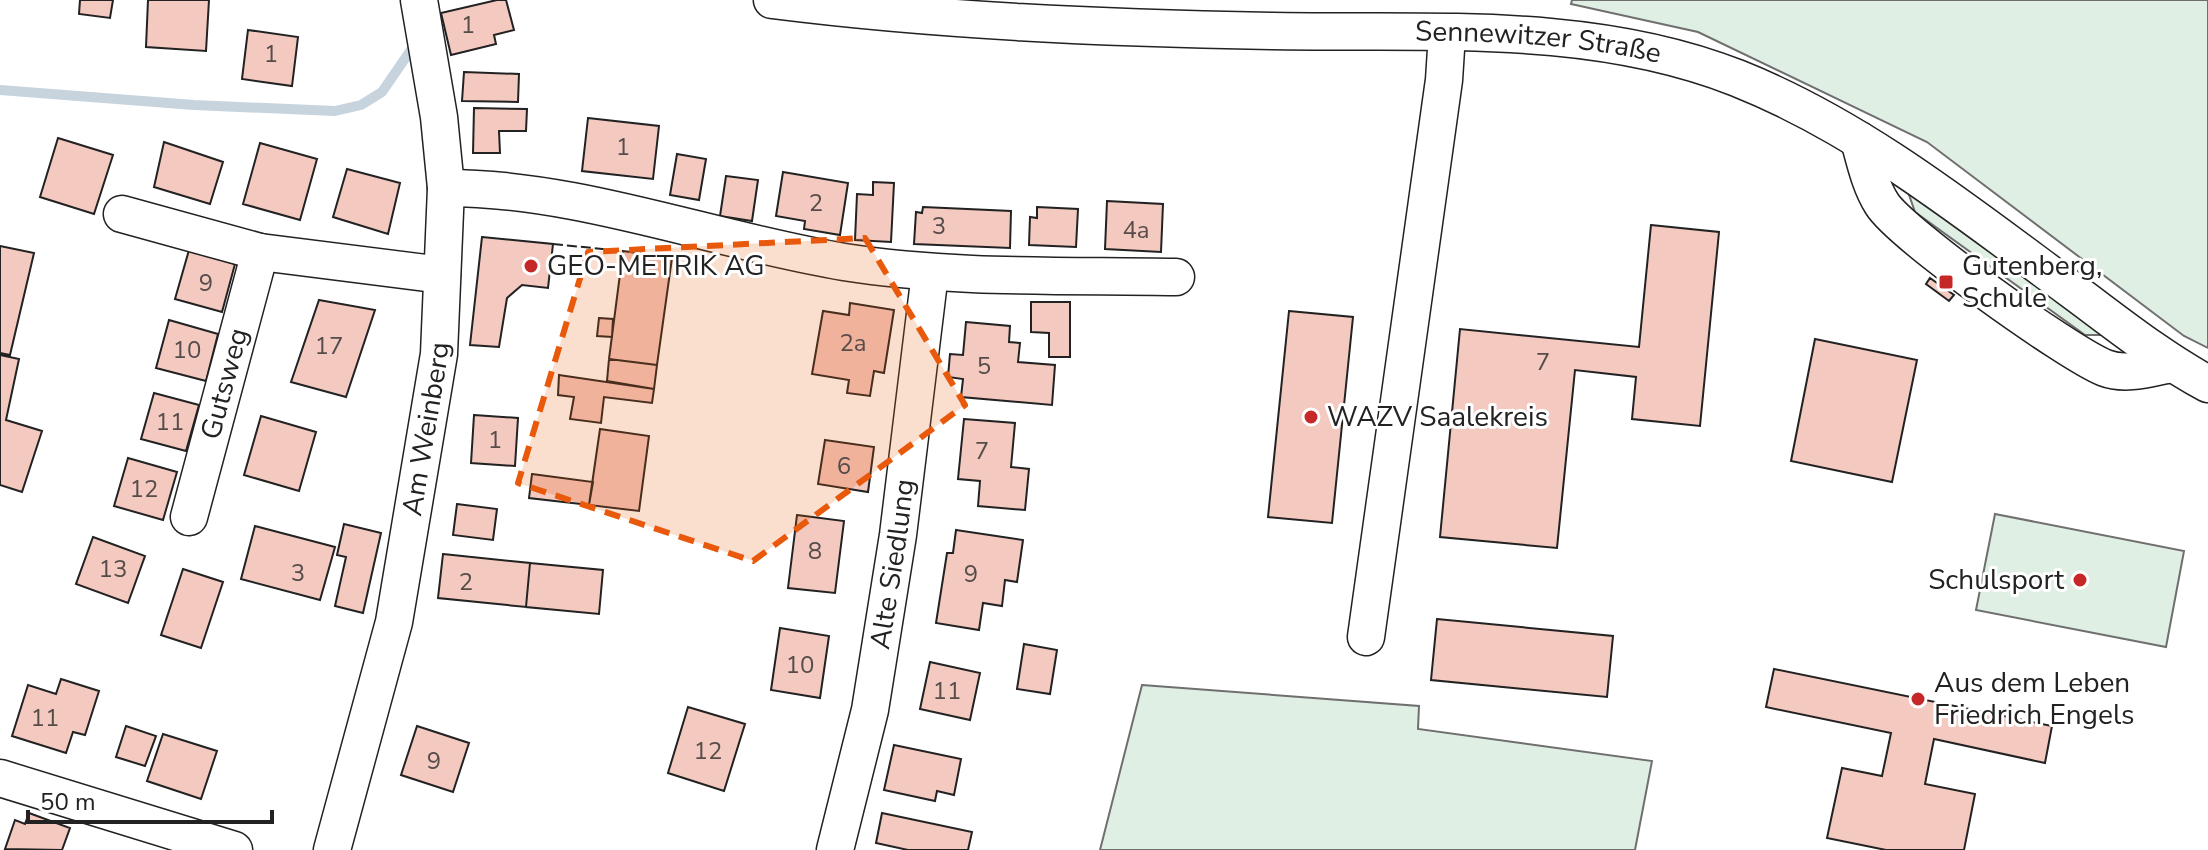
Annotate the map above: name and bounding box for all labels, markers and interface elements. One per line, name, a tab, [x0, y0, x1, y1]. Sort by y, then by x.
house number: 1	[461, 9, 475, 41]
street label: Sennewitzer Straße	[1415, 13, 1665, 73]
house number: 1	[264, 38, 278, 70]
house number: 1	[616, 131, 630, 163]
house number: 2	[809, 187, 823, 219]
house number: 3	[932, 210, 946, 242]
house number: 4a	[1122, 214, 1150, 246]
place label: GEO-METRIK AG	[547, 247, 765, 285]
place label: Gutenberg, Schule	[1962, 247, 2102, 317]
marker: GEO-METRIK AG	[522, 257, 540, 275]
house number: 9	[199, 267, 213, 299]
marker: Gutenberg, Schule	[1937, 273, 1955, 291]
street label: Gutsweg	[192, 324, 258, 444]
house number: 2a	[839, 327, 867, 359]
house number: 17	[315, 330, 343, 362]
house number: 10	[173, 334, 201, 366]
street label: Am Weinberg	[393, 341, 458, 519]
house number: 7	[1536, 346, 1550, 378]
house number: 5	[977, 350, 991, 382]
place label: WAZV Saalekreis	[1327, 398, 1548, 436]
house number: 11	[156, 406, 184, 438]
marker: WAZV Saalekreis	[1302, 408, 1320, 426]
house number: 1	[488, 424, 502, 456]
house number: 7	[975, 435, 989, 467]
house number: 6	[837, 450, 851, 482]
house number: 12	[130, 473, 158, 505]
street label: Alte Siedlung	[861, 477, 924, 652]
house number: 8	[808, 535, 822, 567]
house number: 13	[99, 553, 127, 585]
house number: 3	[291, 557, 305, 589]
house number: 9	[964, 558, 978, 590]
place label: Schulsport	[1928, 561, 2064, 599]
house number: 2	[459, 566, 473, 598]
marker: Schulsport	[2071, 571, 2089, 589]
house number: 10	[786, 649, 814, 681]
place label: Aus dem Leben Friedrich Engels	[1934, 664, 2135, 734]
house number: 11	[933, 675, 961, 707]
marker: Aus dem Leben Friedrich Engels	[1909, 690, 1927, 708]
house number: 11	[31, 702, 59, 734]
house number: 12	[694, 735, 722, 767]
house number: 9	[427, 745, 441, 777]
scale bar	[28, 774, 272, 824]
text: 50 m	[40, 786, 96, 818]

